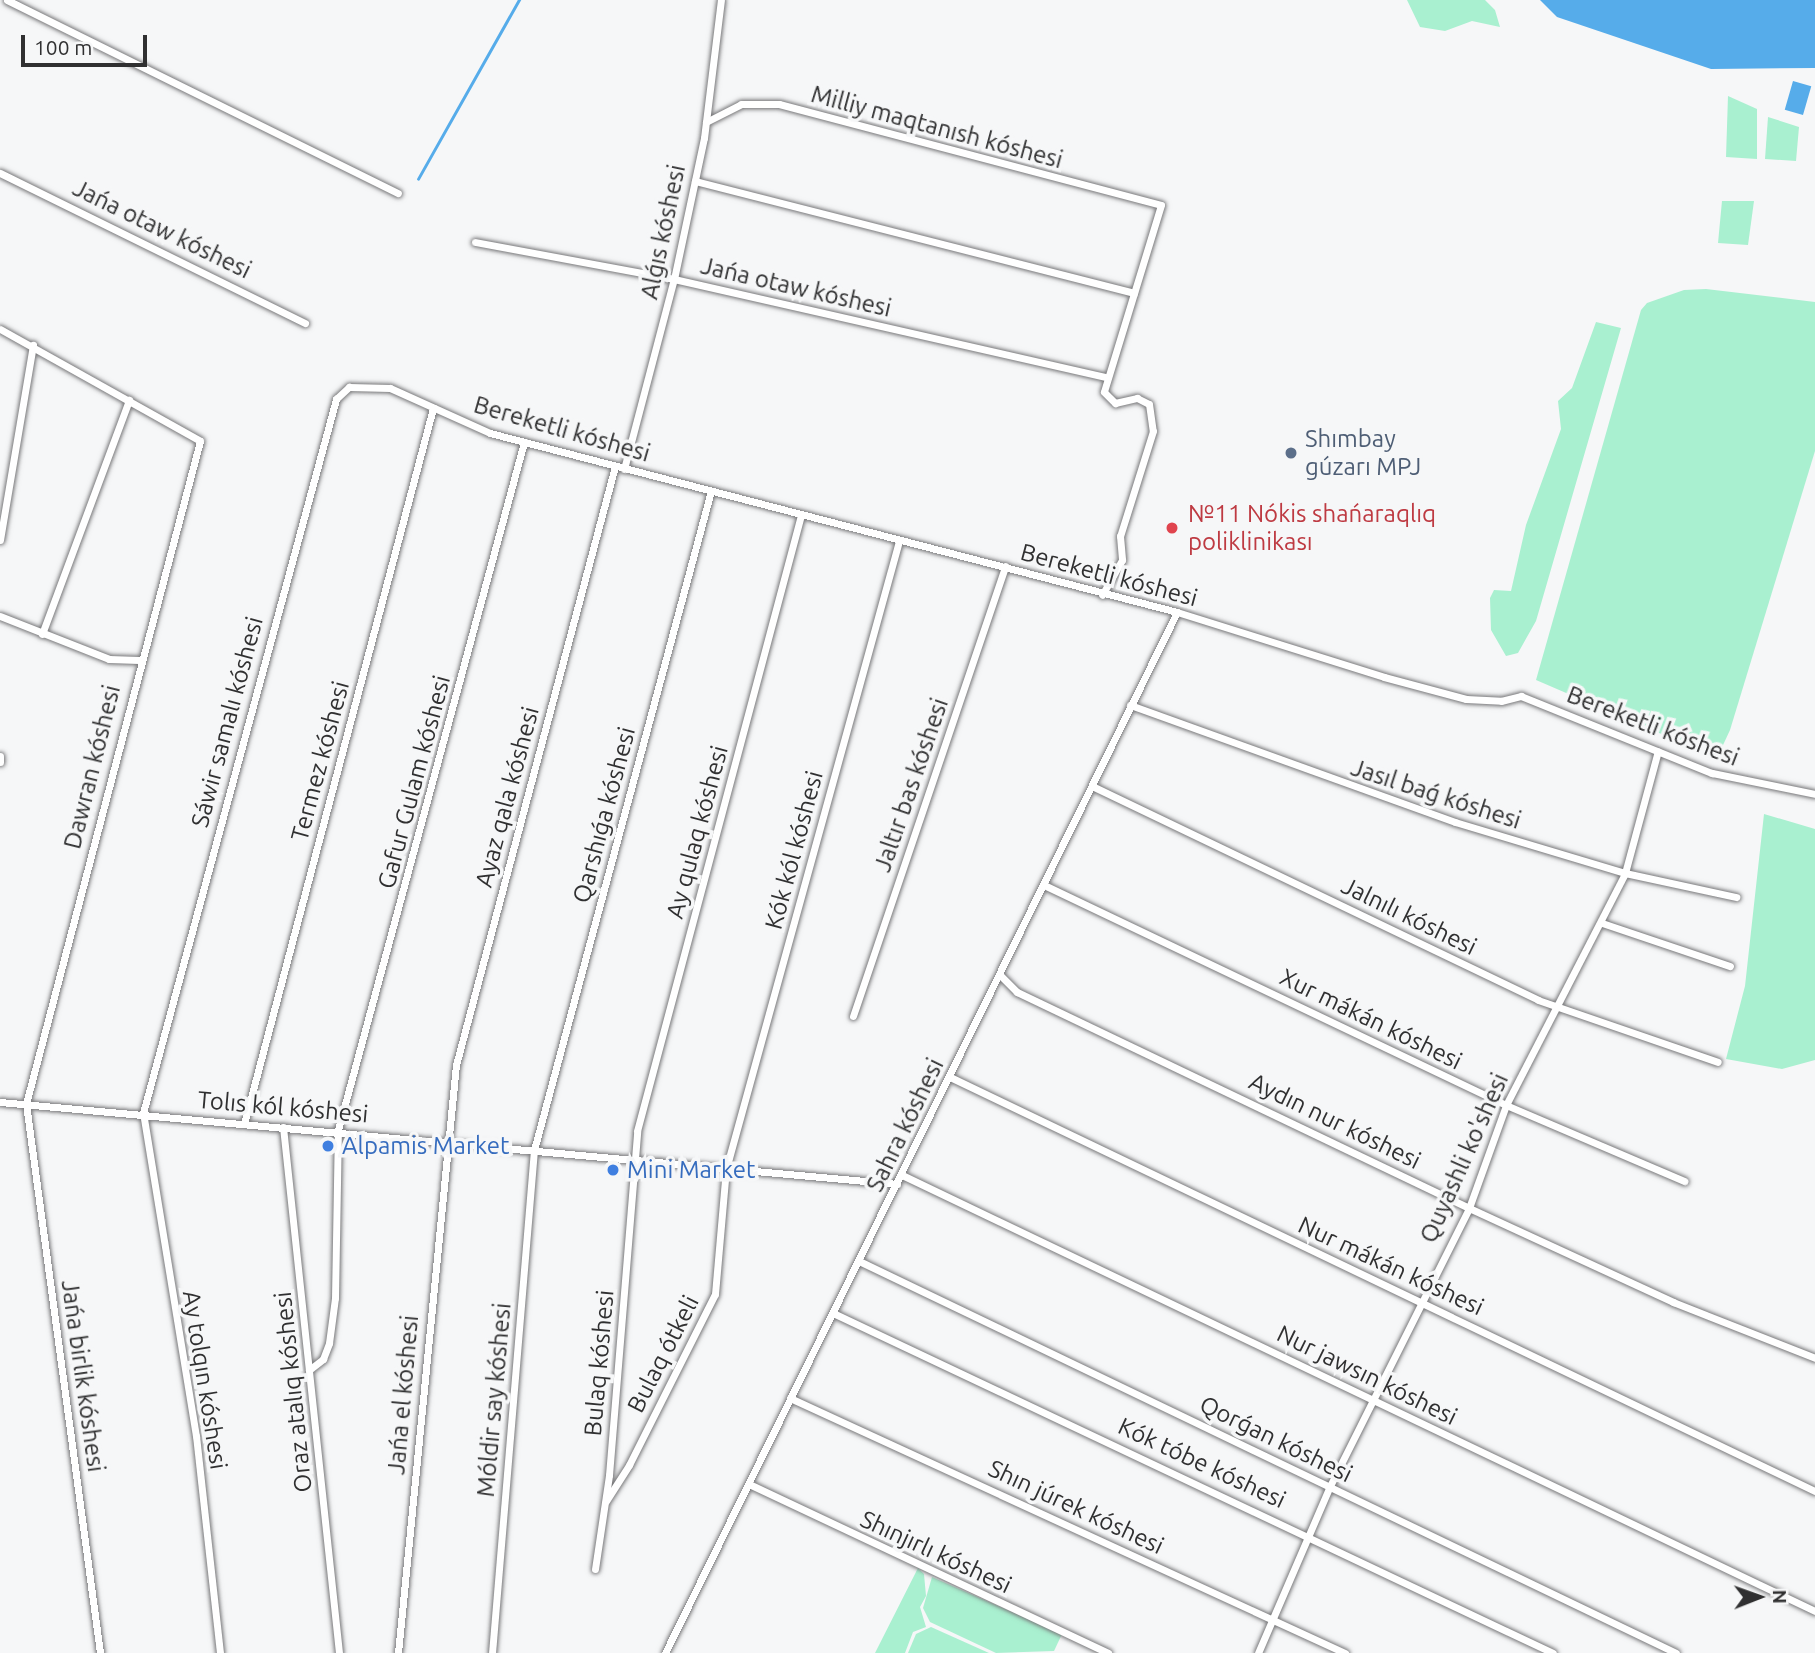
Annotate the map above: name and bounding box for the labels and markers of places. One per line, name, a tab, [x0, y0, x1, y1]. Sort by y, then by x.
place label: Shımbay gúzarı MPJ	[1305, 425, 1421, 481]
marker: Shımbay gúzarı MPJ	[1283, 445, 1299, 461]
place label: №11 Nókis shańaraqlıq poliklinikası	[1188, 500, 1436, 556]
marker: №11 Nókis shańaraqlıq poliklinikası	[1162, 518, 1182, 538]
place label: Alpamis Market	[342, 1132, 509, 1160]
marker: Alpamis Market	[320, 1138, 336, 1154]
place label: Mini Market	[627, 1156, 755, 1184]
marker: Mini Market	[605, 1162, 621, 1178]

